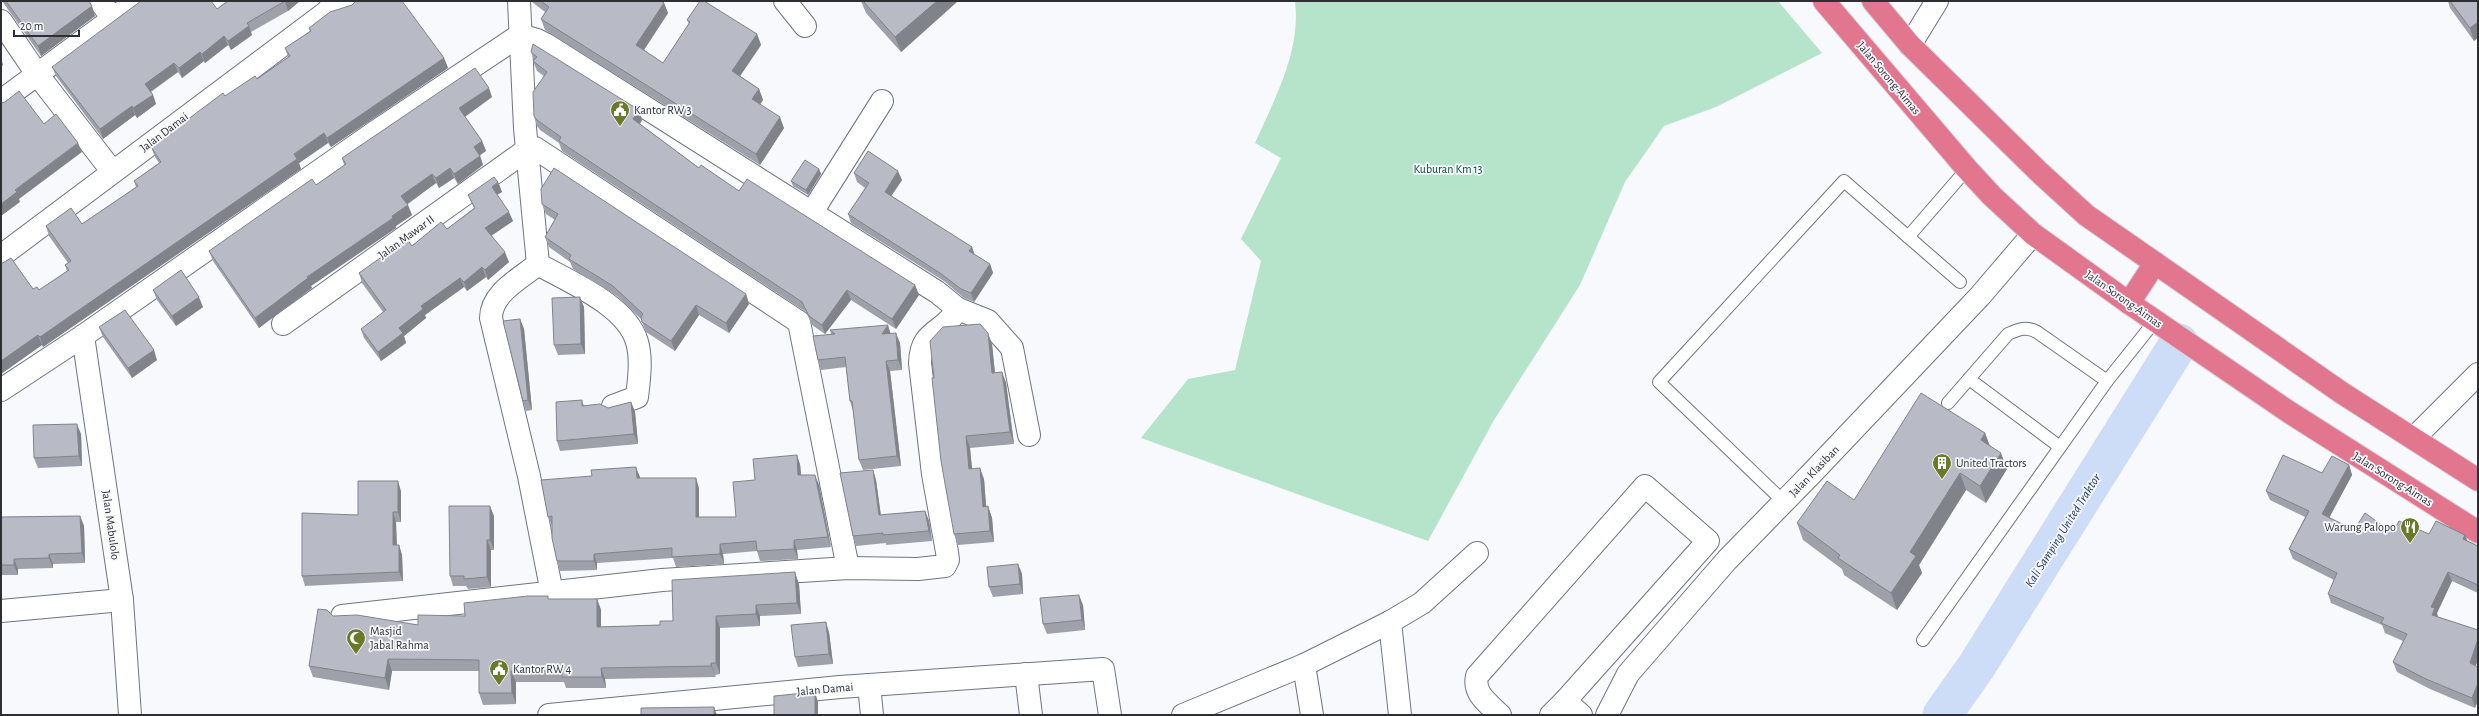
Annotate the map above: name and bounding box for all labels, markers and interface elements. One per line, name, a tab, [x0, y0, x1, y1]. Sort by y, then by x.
scale bar	[14, 12, 79, 38]
text: 20 m	[20, 20, 43, 32]
street label: Jalan Sorong-Aimas	[1855, 39, 1923, 117]
public building icon: Kantor RW 3	[609, 99, 631, 127]
place label: Kantor RW 3	[634, 104, 691, 116]
street label: Jalan Damai	[138, 110, 190, 154]
park label: Kuburan Km 13	[1413, 163, 1483, 175]
street label: Jalan Mawar II	[376, 213, 436, 261]
street label: Jalan Sorong-Aimas	[2083, 268, 2165, 330]
street label: Jalan Klasiban	[1787, 443, 1841, 499]
street label: Jalan Sorong-Aimas	[2351, 450, 2435, 508]
building icon: United Tractors	[1931, 452, 1953, 480]
place label: United Tractors	[1956, 457, 2027, 469]
water label: Kali Samping United Traktor	[2023, 471, 2104, 590]
street label: Jalan Mabulolo	[100, 489, 122, 561]
restaurant icon: Warung Palopo	[2399, 516, 2421, 544]
place label: Warung Palopo	[2324, 521, 2396, 533]
place label: Masjid Jabal Rahma	[370, 625, 429, 651]
mosque icon: Masjid Jabal Rahma	[345, 627, 367, 655]
public building icon: Kantor RW 4	[488, 658, 510, 686]
place label: Kantor RW 4	[513, 663, 571, 675]
street label: Jalan Damai	[796, 681, 854, 697]

